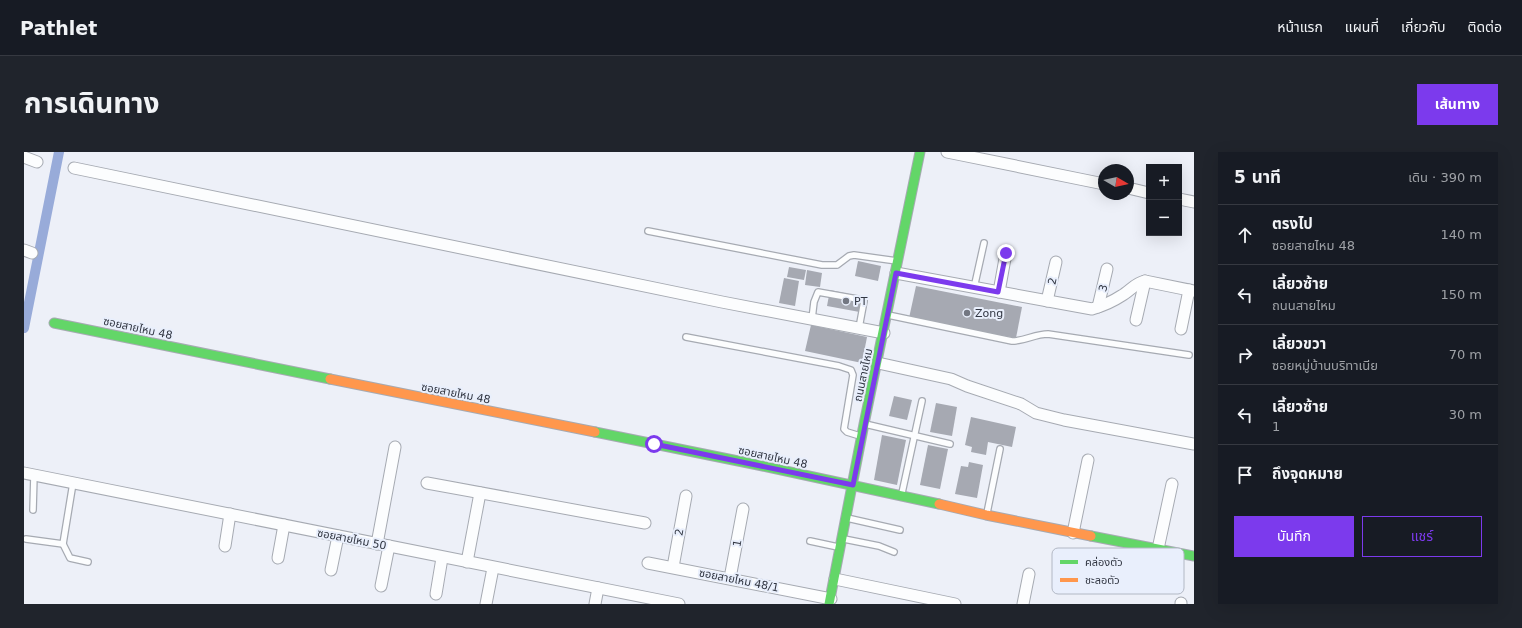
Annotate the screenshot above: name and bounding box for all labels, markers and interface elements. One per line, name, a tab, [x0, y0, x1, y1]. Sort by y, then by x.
text: Pathlet	[20, 17, 97, 39]
text: หน้าแรก	[1277, 19, 1323, 35]
text: แผนที่	[1345, 19, 1379, 35]
text: เกี่ยวกับ	[1401, 19, 1446, 35]
text: ติดต่อ	[1468, 19, 1502, 35]
button: เส้นทาง	[1417, 84, 1498, 125]
text: การเดินทาง	[24, 87, 159, 120]
north arrow	[1098, 164, 1134, 200]
map controls	[1146, 164, 1182, 236]
button: +	[1146, 164, 1182, 200]
text: 5 นาที	[1234, 167, 1281, 187]
text: เดิน · 390 m	[1408, 170, 1482, 185]
button: −	[1146, 200, 1182, 236]
text: ตรงไป	[1272, 215, 1313, 233]
icon: ahead	[1234, 224, 1256, 246]
text: 140 m	[1440, 227, 1482, 242]
text: ซอยสายไหม 48	[1272, 238, 1355, 253]
route end	[997, 244, 1015, 262]
text: เลี้ยวซ้าย	[1272, 275, 1328, 293]
street label: 2	[1045, 276, 1060, 286]
street label: 3	[1096, 283, 1111, 293]
icon: left	[1234, 284, 1256, 306]
text: 150 m	[1440, 287, 1482, 302]
place label: PT	[854, 295, 868, 308]
marker: PT	[841, 296, 851, 306]
text: ถนนสายไหม	[1272, 298, 1336, 313]
place label: Zong	[975, 307, 1003, 320]
marker: Zong	[962, 308, 972, 318]
street label: ซอยสายไหม 48	[102, 315, 174, 342]
text: เลี้ยวขวา	[1272, 335, 1326, 353]
icon: right	[1234, 344, 1256, 366]
street label: ถนนสายไหม	[852, 347, 875, 403]
text: 70 m	[1449, 347, 1482, 362]
text: ซอยหมู่บ้านบริทาเนีย	[1272, 358, 1378, 373]
street label: ซอยสายไหม 48	[420, 380, 492, 407]
text: เลี้ยวซ้าย	[1272, 398, 1328, 416]
icon: left	[1234, 404, 1256, 426]
text: 30 m	[1449, 407, 1482, 422]
text: 1	[1272, 419, 1280, 434]
route start	[645, 435, 663, 453]
street label: ซอยสายไหม 48	[737, 444, 809, 471]
icon: arrive	[1234, 464, 1256, 486]
text: ถึงจุดหมาย	[1272, 465, 1343, 483]
button: บันทึก	[1234, 516, 1354, 557]
button: แชร์	[1362, 516, 1482, 557]
street label: ซอยสายไหม 50	[316, 526, 388, 553]
street label: 2	[672, 528, 687, 537]
street label: 1	[730, 539, 745, 548]
legend	[1052, 548, 1184, 594]
text: คล่องตัว	[1085, 556, 1123, 569]
street label: ซอยสายไหม 48/1	[698, 566, 780, 595]
text: ชะลอตัว	[1085, 574, 1120, 587]

